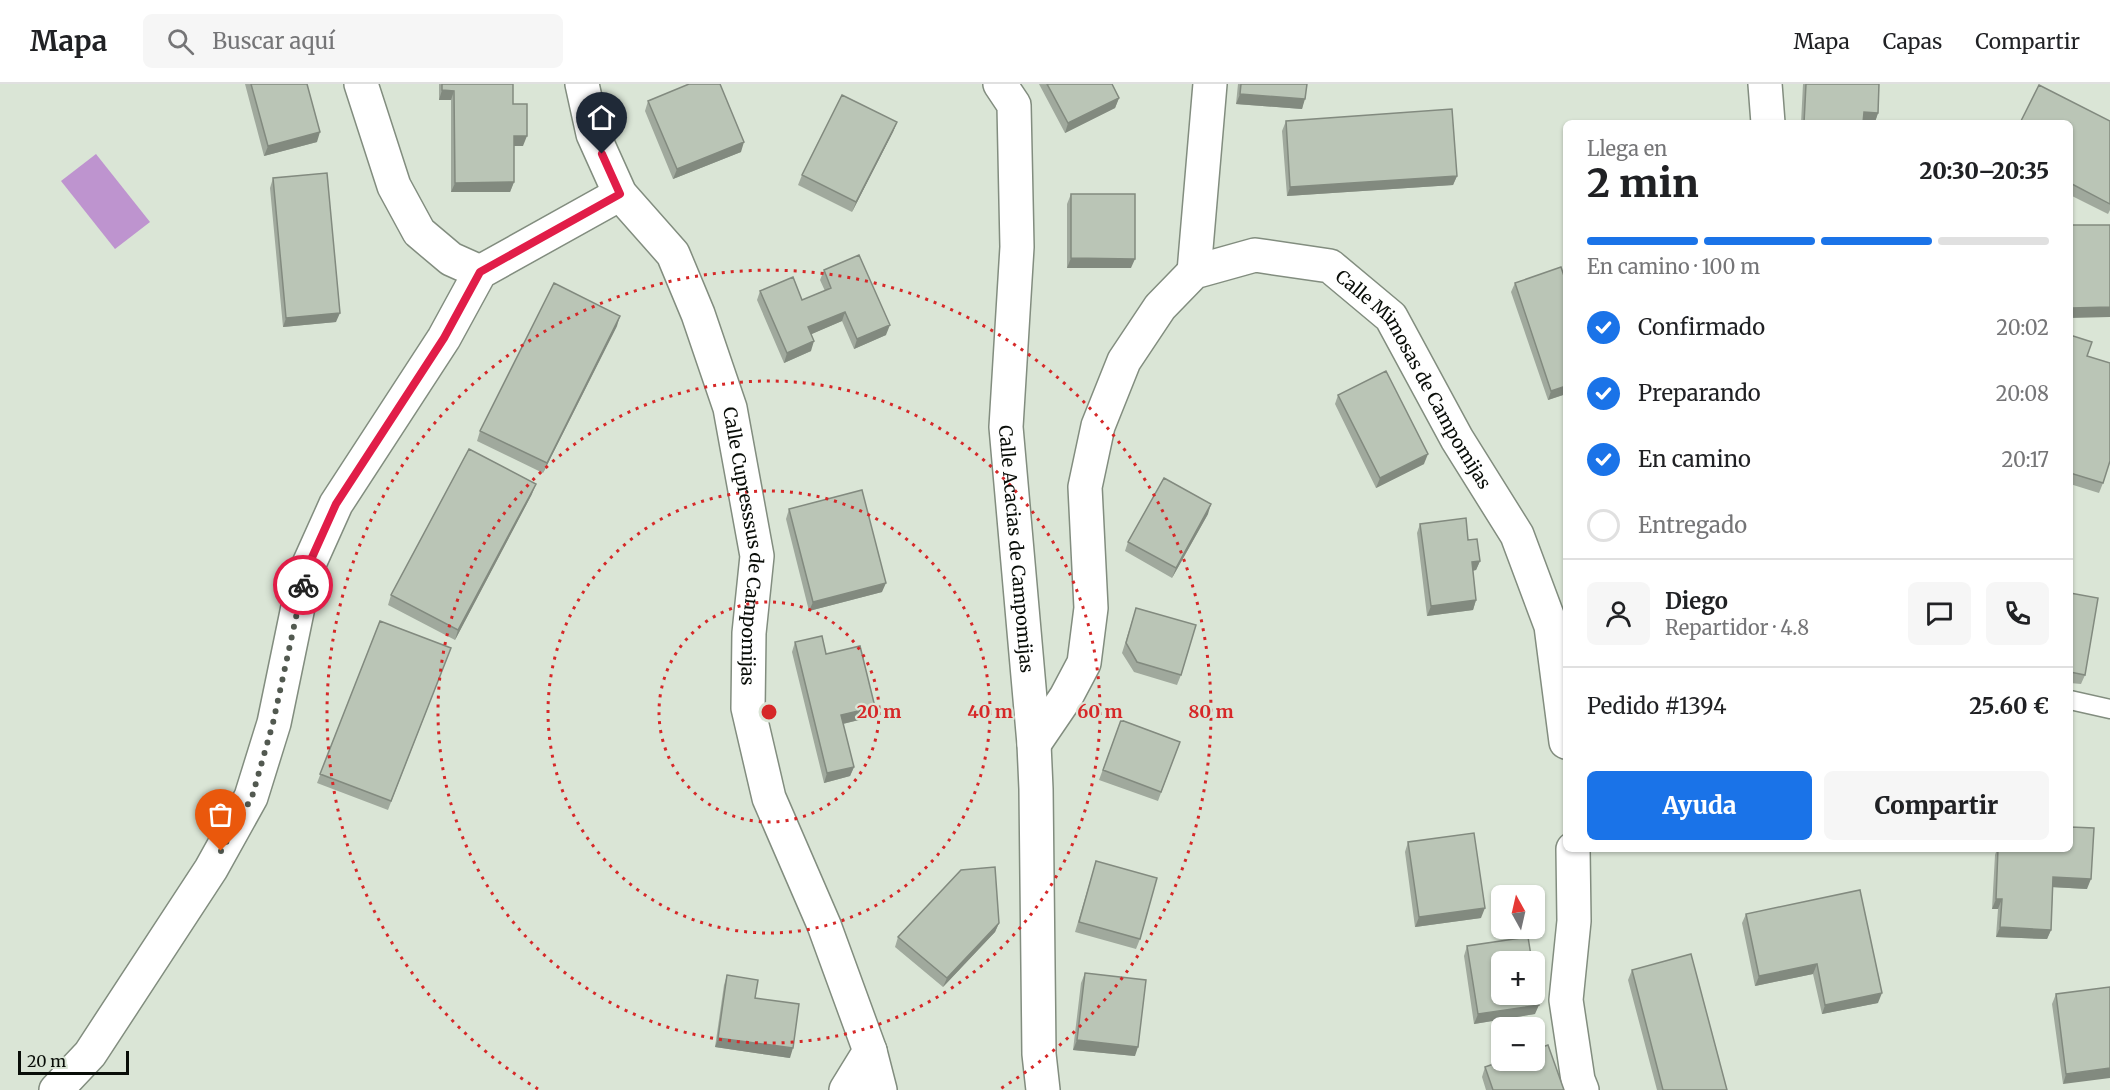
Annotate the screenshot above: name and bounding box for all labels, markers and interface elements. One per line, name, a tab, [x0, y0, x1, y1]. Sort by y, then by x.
search box	[143, 14, 563, 68]
text: Mapa	[30, 23, 107, 59]
icon: search	[164, 25, 197, 58]
text: Buscar aquí	[212, 27, 335, 55]
text: Mapa	[1793, 28, 1850, 55]
text: Capas	[1883, 28, 1942, 55]
text: Compartir	[1975, 28, 2080, 55]
pin	[576, 92, 627, 154]
icon: home	[585, 101, 618, 134]
text: Llega en	[1587, 136, 1667, 161]
text: 20:30–20:35	[1920, 157, 2049, 185]
text: 2 min	[1587, 159, 1699, 208]
text: En camino · 100 m	[1587, 254, 1760, 279]
street label: Calle Mimosas de Campomijas	[1331, 264, 1497, 493]
icon: check	[1587, 311, 1620, 344]
text: Confirmado	[1638, 313, 1765, 341]
text: 20:02	[1996, 315, 2049, 340]
icon: check	[1587, 377, 1620, 410]
text: Preparando	[1638, 379, 1761, 407]
text: 20:08	[1996, 381, 2049, 406]
street label: Calle Cupresssus de Campomijas	[719, 405, 769, 686]
street label: Calle Acacias de Campomijas	[994, 424, 1039, 674]
icon: check	[1587, 443, 1620, 476]
text: En camino	[1638, 445, 1751, 473]
text: 20:17	[2002, 447, 2049, 472]
text: Entregado	[1638, 511, 1747, 539]
courier	[273, 555, 333, 615]
icon: bike	[287, 569, 320, 602]
button: person	[1587, 582, 1650, 645]
button: chat	[1908, 582, 1971, 645]
button: phone	[1986, 582, 2049, 645]
text: Diego	[1665, 587, 1728, 615]
text: Repartidor · 4.8	[1665, 615, 1809, 640]
text: Pedido #1394	[1587, 692, 1727, 720]
text: 25.60 €	[1969, 692, 2049, 720]
text: 20 m	[857, 700, 901, 723]
text: 40 m	[967, 700, 1013, 723]
text: 60 m	[1077, 700, 1123, 723]
text: 80 m	[1188, 700, 1234, 723]
centre of rings	[759, 702, 779, 722]
button: Ayuda	[1587, 771, 1812, 840]
button: Compartir	[1824, 771, 2049, 840]
pin	[195, 789, 246, 851]
icon: bag	[204, 798, 237, 831]
north arrow	[1491, 885, 1545, 939]
map controls	[1491, 885, 1545, 1071]
button: +	[1491, 951, 1545, 1005]
button: −	[1491, 1017, 1545, 1071]
scale bar	[18, 1048, 129, 1076]
text: 20 m	[27, 1051, 66, 1071]

